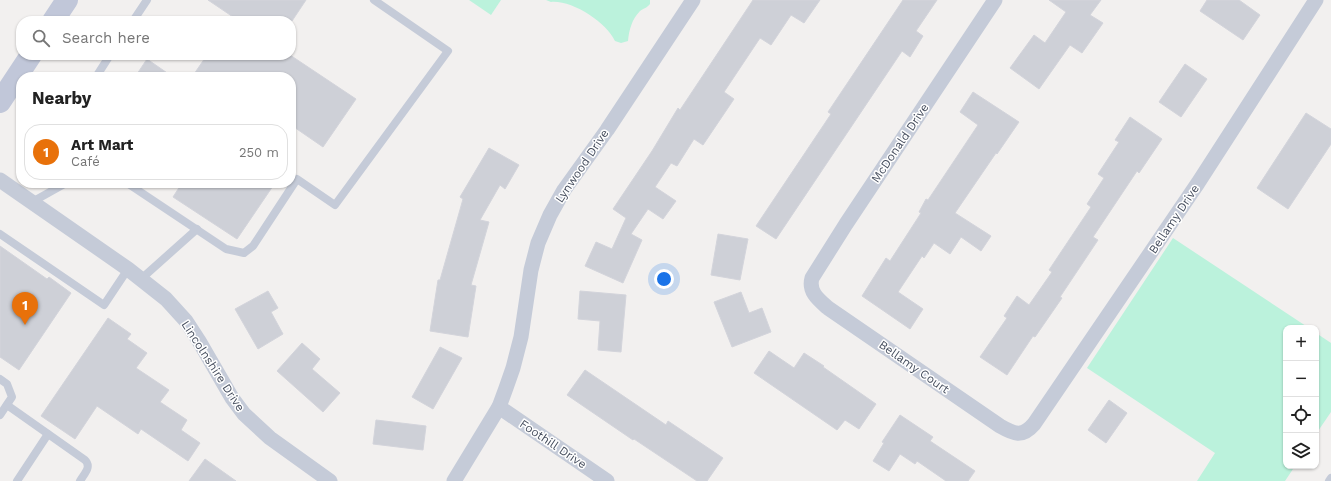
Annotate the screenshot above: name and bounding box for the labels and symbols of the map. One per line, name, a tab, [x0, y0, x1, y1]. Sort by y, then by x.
street label: McDonald Drive	[868, 101, 932, 185]
street label: Lynwood Drive	[552, 127, 612, 205]
street label: Bellamy Drive	[1146, 182, 1202, 256]
your location	[654, 269, 674, 289]
pin: 1	[12, 292, 38, 325]
street label: Lincolnshire Drive	[178, 318, 248, 414]
street label: Bellamy Court	[876, 338, 952, 396]
street label: Foothill Drive	[517, 417, 589, 472]

